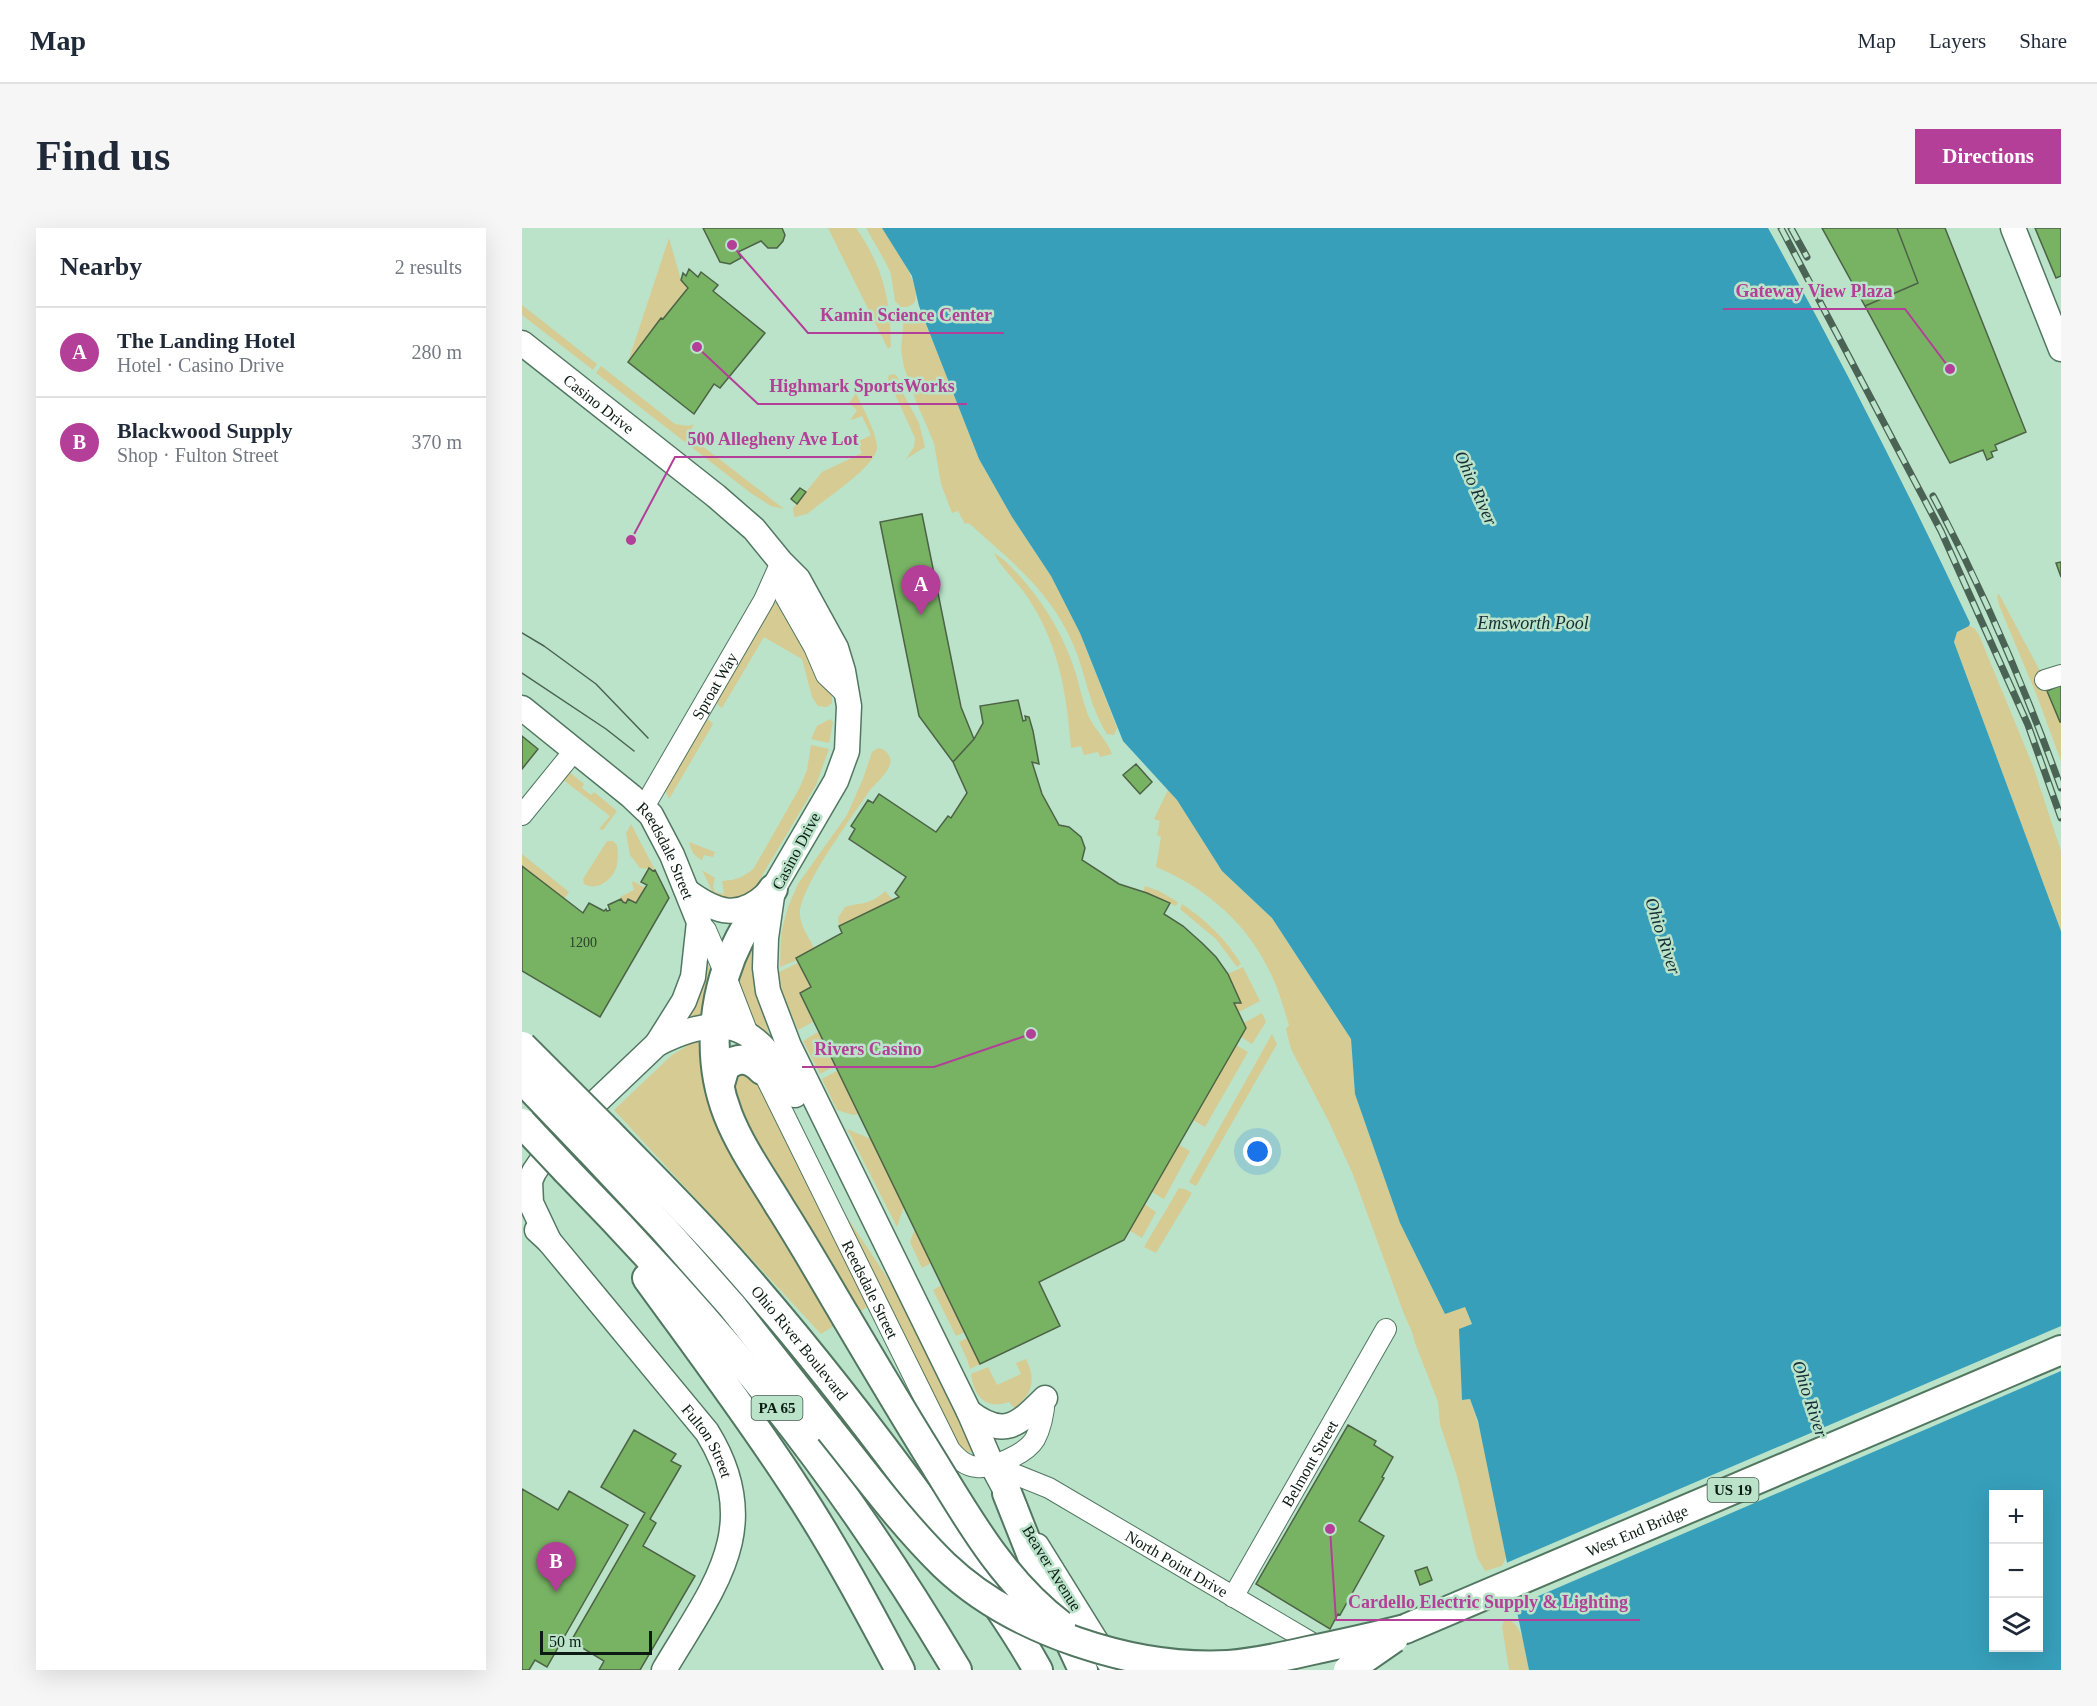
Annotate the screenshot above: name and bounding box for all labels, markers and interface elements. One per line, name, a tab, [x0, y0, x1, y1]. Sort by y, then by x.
text: Map	[30, 25, 86, 56]
text: Map	[1858, 29, 1896, 53]
text: Layers	[1929, 29, 1986, 53]
text: Share	[2019, 29, 2067, 53]
button: Directions	[1915, 129, 2061, 184]
text: Find us	[36, 133, 170, 179]
text: Nearby	[60, 252, 142, 281]
text: 2 results	[395, 256, 462, 278]
callout: Gateway View Plaza	[1723, 273, 1905, 309]
text: Gateway View Plaza	[1736, 281, 1892, 301]
callout: Kamin Science Center	[808, 297, 1004, 333]
text: Kamin Science Center	[820, 305, 992, 325]
text: The Landing Hotel	[117, 328, 295, 353]
text: A	[72, 341, 87, 363]
text: 280 m	[411, 341, 462, 363]
text: Hotel · Casino Drive	[117, 354, 284, 376]
callout: Highmark SportsWorks	[758, 368, 967, 404]
street label: Casino Drive	[560, 371, 638, 437]
text: Highmark SportsWorks	[769, 376, 955, 396]
text: Blackwood Supply	[117, 418, 292, 443]
callout: 500 Allegheny Ave Lot	[675, 421, 872, 457]
text: 500 Allegheny Ave Lot	[687, 429, 859, 449]
text: B	[73, 431, 86, 453]
text: 370 m	[411, 431, 462, 453]
text: Shop · Fulton Street	[117, 444, 279, 466]
water label: Ohio River	[1451, 448, 1502, 529]
pin: A	[902, 566, 940, 615]
water label: Emsworth Pool	[1476, 613, 1589, 633]
street label: Sproat Way	[688, 649, 741, 722]
street label: Reedsdale Street	[634, 798, 698, 902]
street label: Casino Drive	[769, 810, 823, 892]
water label: Ohio River	[1641, 895, 1685, 978]
house number: 1200	[569, 935, 597, 950]
callout: Rivers Casino	[802, 1031, 934, 1067]
text: Rivers Casino	[814, 1039, 922, 1059]
your location	[1243, 1137, 1272, 1166]
street label: Reedsdale Street	[839, 1237, 902, 1341]
street label: Ohio River Boulevard	[748, 1282, 852, 1403]
water label: Ohio River	[1788, 1358, 1832, 1441]
road number: PA 65	[752, 1396, 802, 1420]
street label: Fulton Street	[679, 1401, 736, 1480]
street label: Belmont Street	[1278, 1417, 1341, 1509]
road number: US 19	[1708, 1478, 1758, 1502]
map controls	[1989, 1490, 2043, 1652]
button: +	[1989, 1490, 2043, 1544]
street label: West End Bridge	[1583, 1501, 1690, 1560]
street label: Beaver Avenue	[1019, 1522, 1085, 1614]
street label: North Point Drive	[1123, 1527, 1231, 1600]
pin: B	[537, 1542, 576, 1592]
button: −	[1989, 1544, 2043, 1598]
callout: Cardello Electric Supply & Lighting	[1336, 1584, 1640, 1620]
text: Cardello Electric Supply & Lighting	[1348, 1592, 1628, 1612]
button: layers	[1989, 1598, 2043, 1652]
scale bar	[540, 1628, 652, 1656]
text: 50 m	[549, 1633, 581, 1650]

